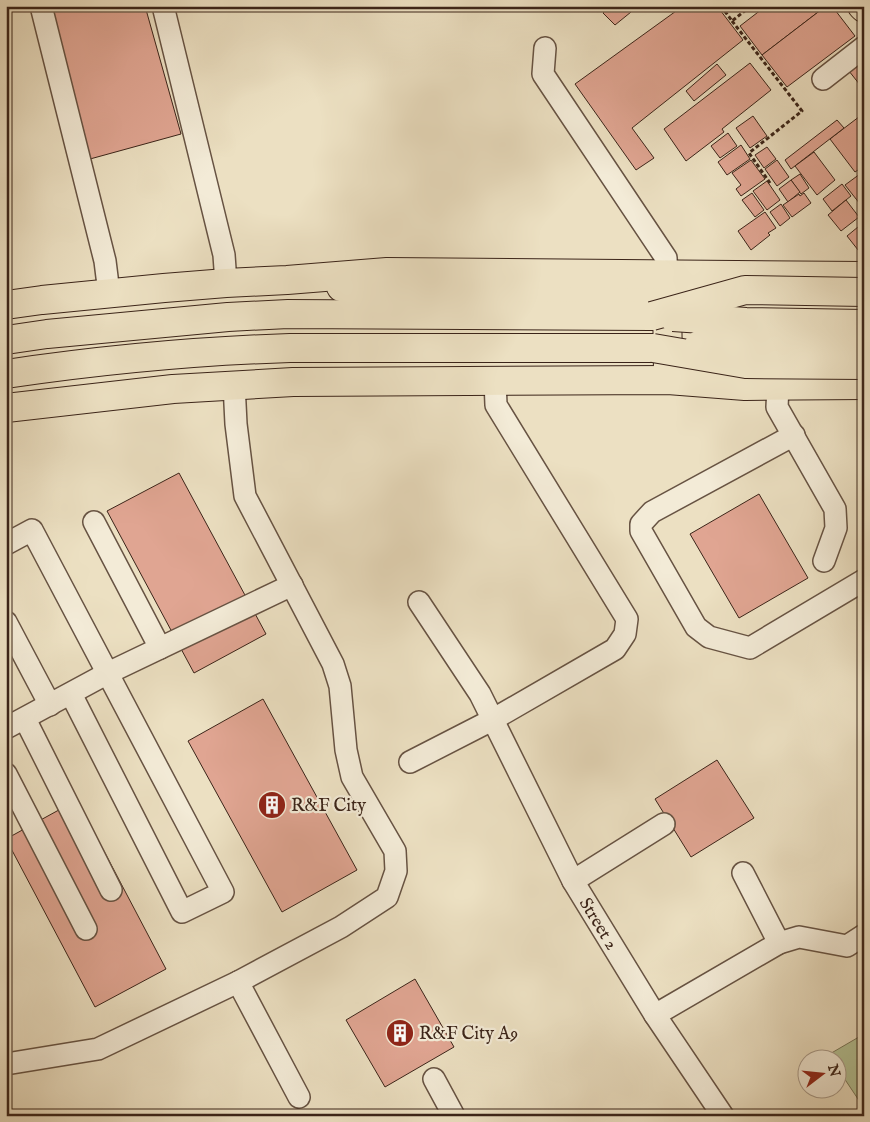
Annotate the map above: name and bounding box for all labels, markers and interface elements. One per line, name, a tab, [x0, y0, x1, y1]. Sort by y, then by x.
building icon: R&F City	[257, 790, 287, 820]
place label: R&F City	[291, 795, 366, 818]
street label: Street 2	[573, 894, 622, 955]
building icon: R&F City A9	[385, 1018, 415, 1048]
place label: R&F City A9	[419, 1023, 518, 1046]
north arrow	[798, 1050, 848, 1100]
text: N	[823, 1061, 844, 1079]

